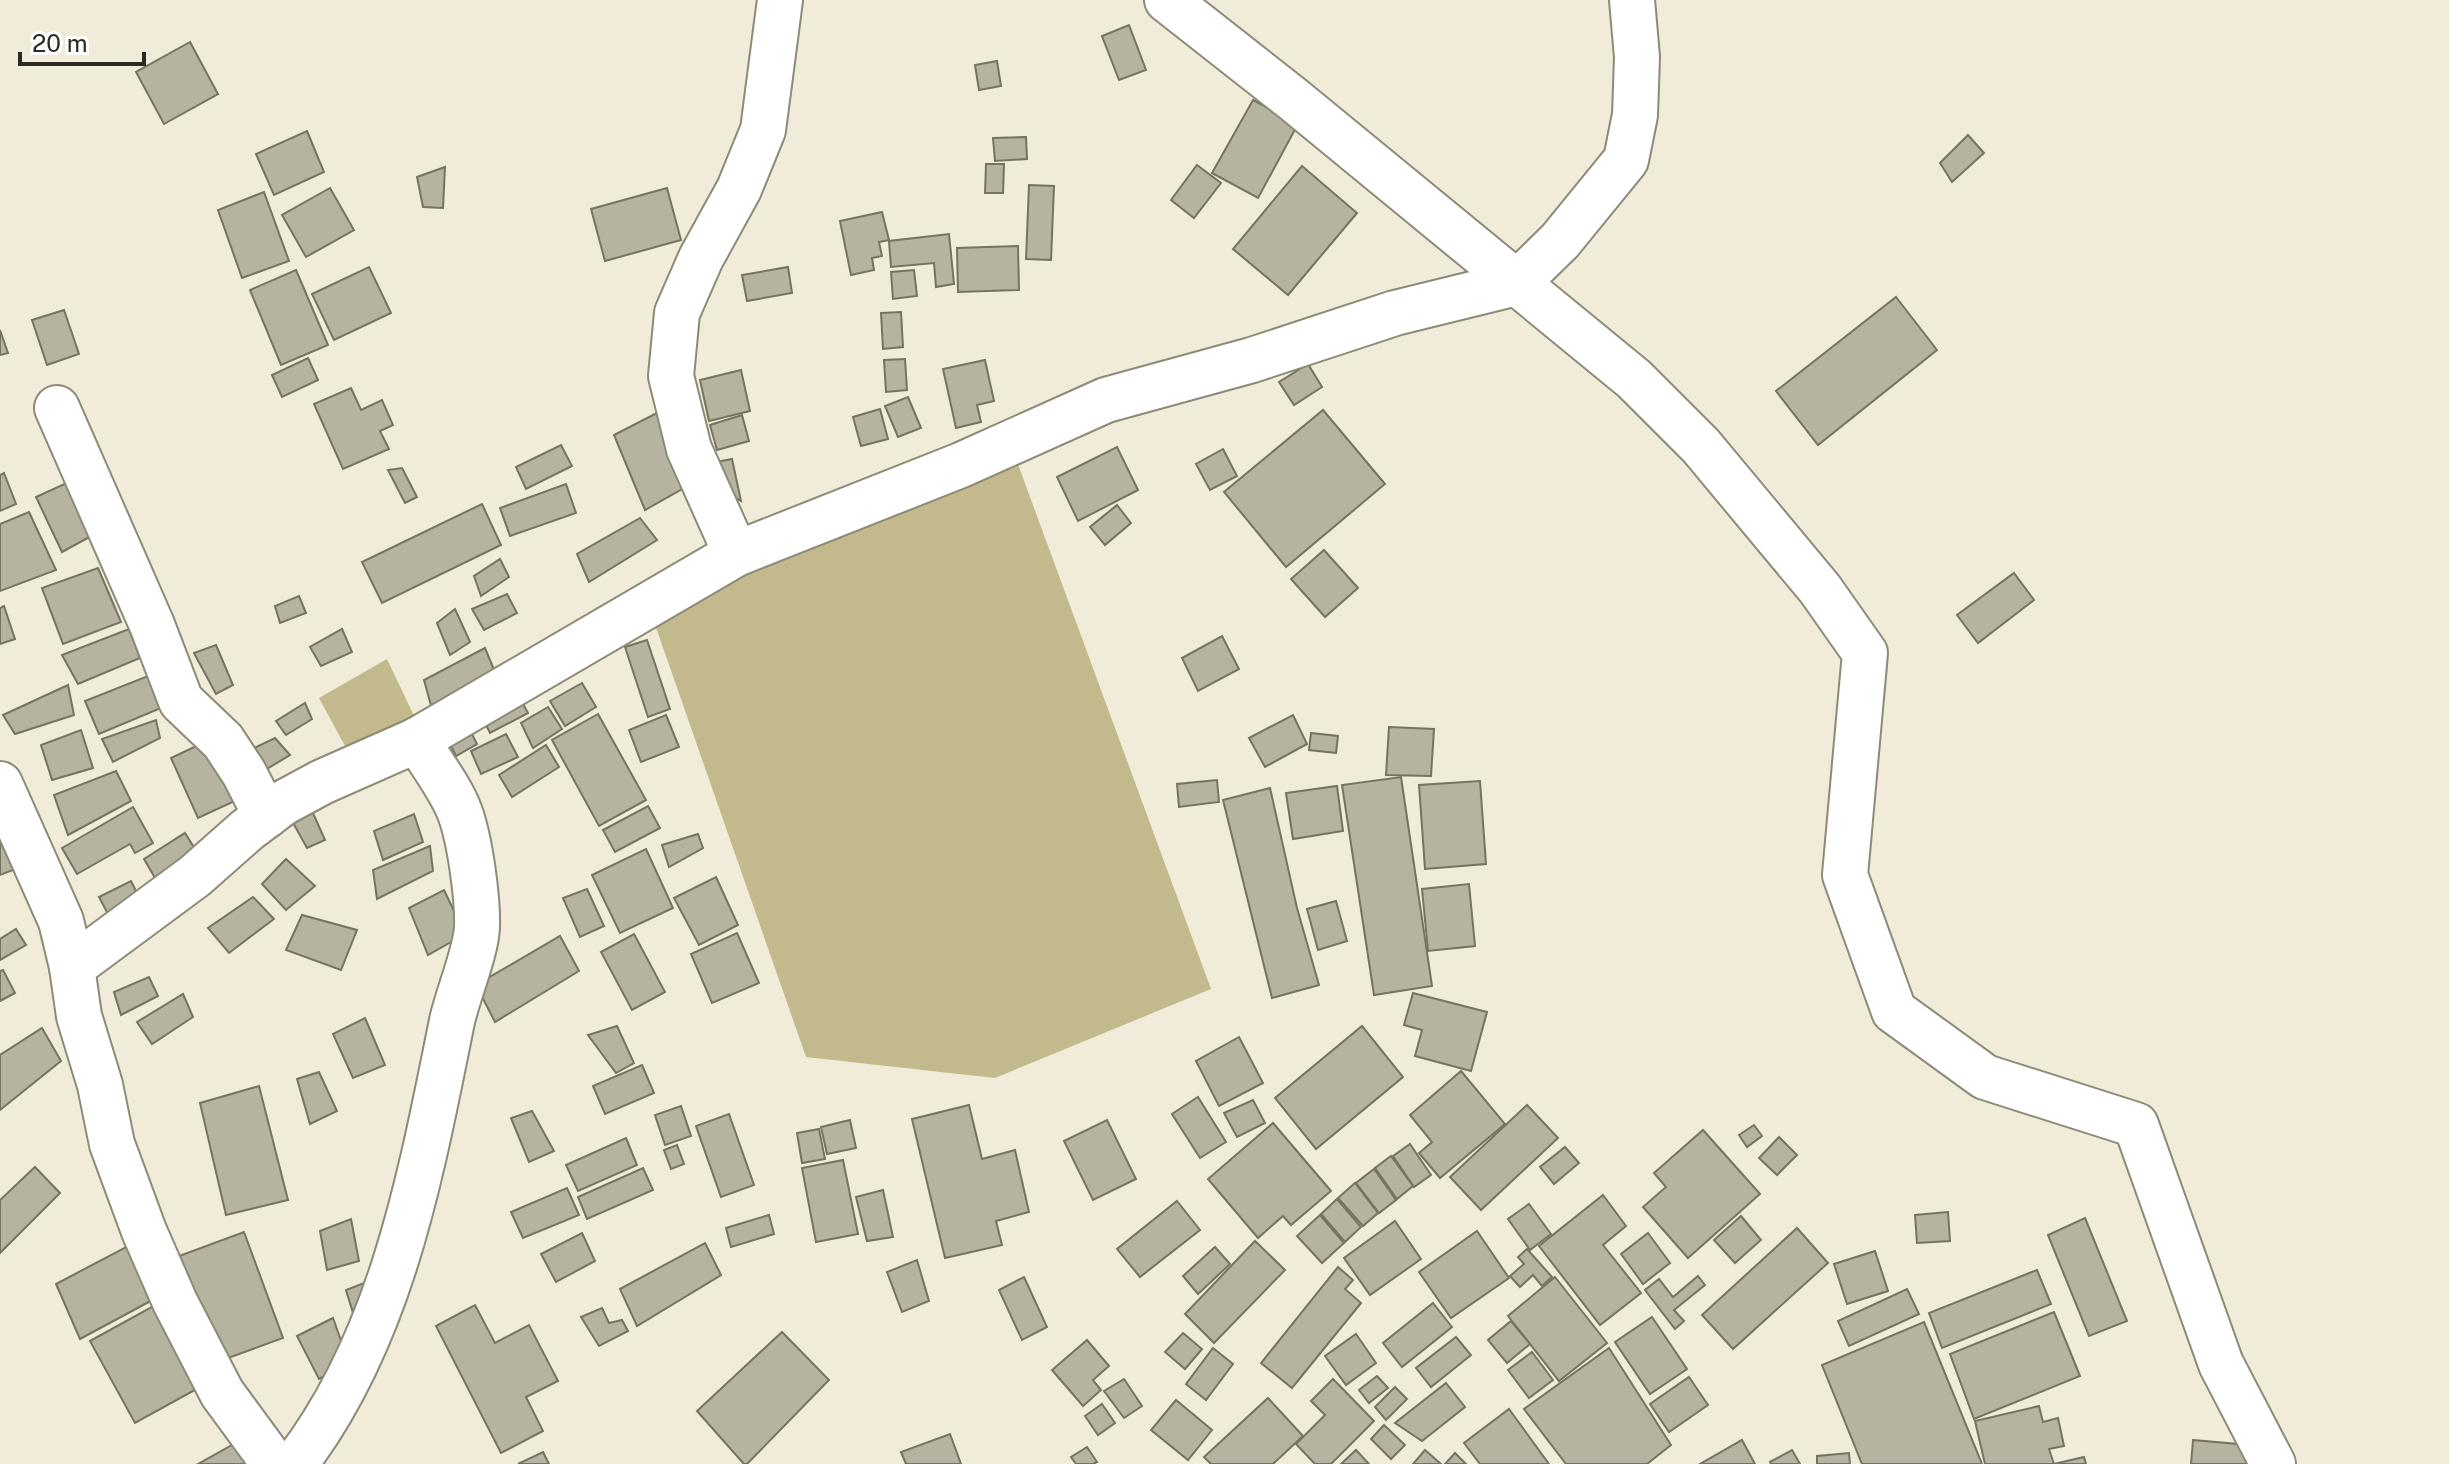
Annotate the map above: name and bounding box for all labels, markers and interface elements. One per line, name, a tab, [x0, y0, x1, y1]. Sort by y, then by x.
scale bar	[20, 16, 144, 66]
text: 20 m	[32, 29, 88, 57]

